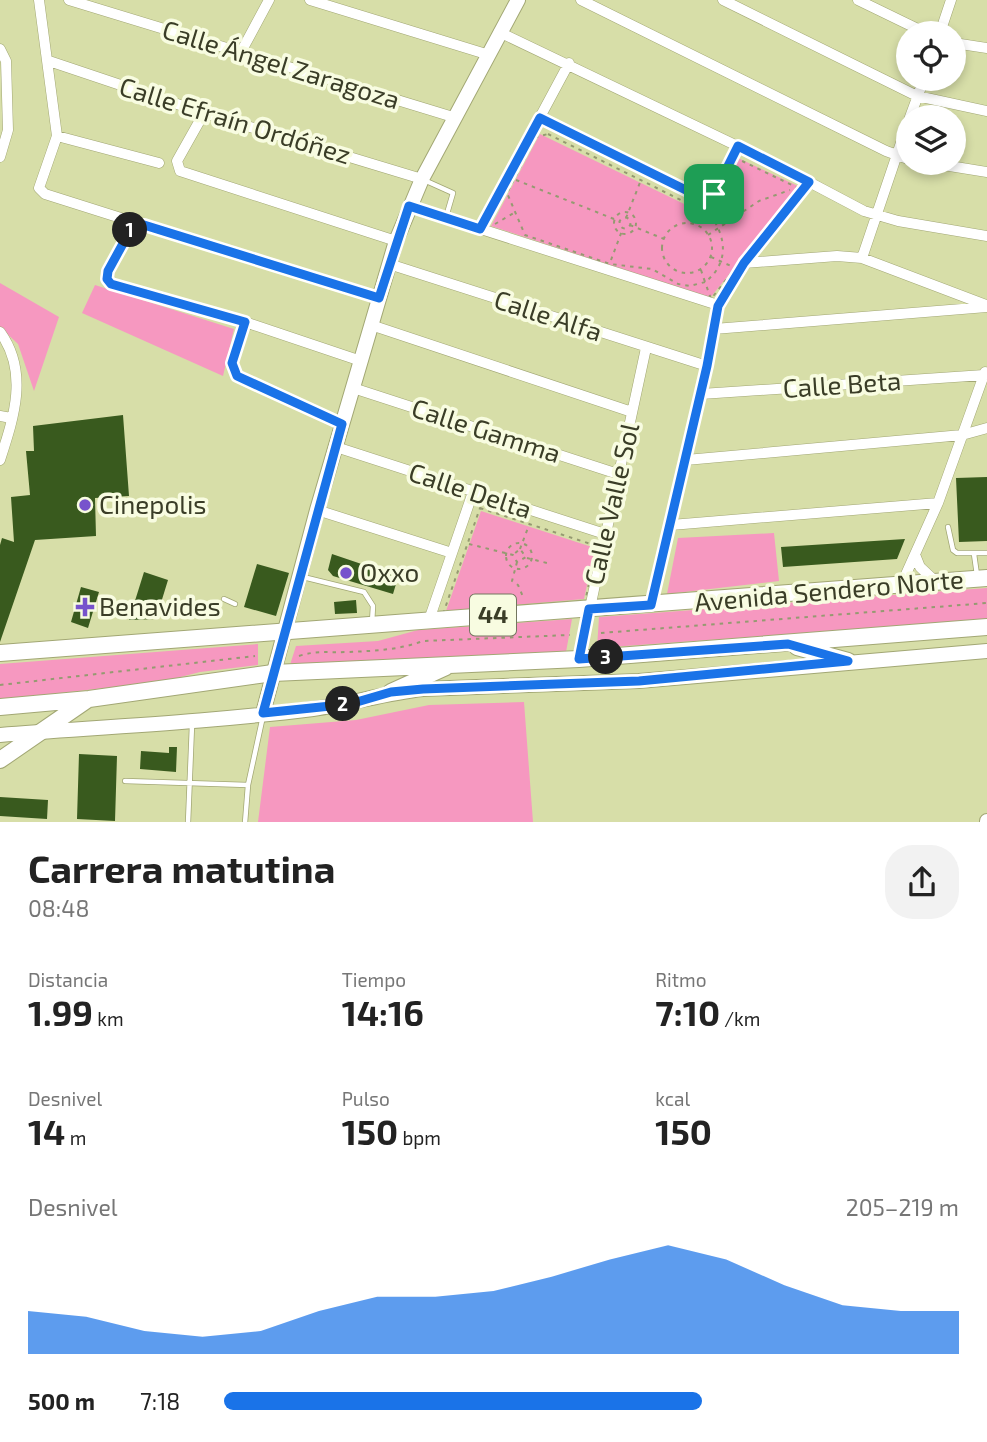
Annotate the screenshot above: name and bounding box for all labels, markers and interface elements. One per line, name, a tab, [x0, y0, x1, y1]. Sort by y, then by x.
street label: Calle Ángel Zaragoza	[159, 13, 404, 114]
map controls	[896, 21, 966, 175]
button: locate	[896, 21, 966, 91]
street label: Calle Efraín Ordóñez	[116, 70, 355, 170]
button: layers	[896, 105, 966, 175]
pin	[684, 164, 744, 224]
icon: arrive	[695, 175, 733, 213]
pin: 1	[113, 212, 148, 247]
text: 1	[125, 218, 134, 241]
street label: Calle Alfa	[491, 283, 606, 347]
street label: Calle Beta	[782, 364, 902, 403]
street label: Calle Gamma	[408, 391, 565, 468]
street label: Calle Valle Sol	[577, 419, 644, 588]
street label: Calle Delta	[405, 455, 536, 524]
place label: Cinepolis	[99, 488, 207, 519]
marker: Cinepolis	[77, 497, 93, 513]
place label: Oxxo	[360, 556, 419, 587]
street label: Avenida Sendero Norte	[693, 562, 965, 617]
marker: Oxxo	[338, 565, 354, 581]
place label: Benavides	[99, 590, 221, 621]
road number: 44	[470, 594, 516, 636]
marker: Benavides	[77, 599, 93, 615]
pin: 3	[588, 640, 624, 674]
text: 3	[600, 645, 611, 668]
pin: 2	[326, 686, 360, 722]
text: 2	[337, 692, 348, 715]
text: Carrera matutina	[28, 845, 335, 891]
button: share	[885, 845, 959, 919]
text: 08:48	[28, 894, 89, 922]
text: Distancia	[28, 968, 108, 991]
text: Tiempo	[342, 968, 406, 991]
text: Ritmo	[655, 968, 706, 991]
text: 1.99	[28, 991, 93, 1033]
text: 14:16	[342, 991, 424, 1033]
text: 7:10	[655, 991, 720, 1033]
text: km	[93, 1007, 124, 1030]
text: /km	[720, 1007, 760, 1030]
text: Desnivel	[28, 1087, 102, 1110]
text: Pulso	[342, 1087, 390, 1110]
text: kcal	[655, 1087, 690, 1110]
text: 14	[28, 1110, 65, 1152]
text: 150	[342, 1110, 398, 1152]
text: 150	[655, 1110, 712, 1152]
text: m	[65, 1126, 86, 1149]
text: bpm	[398, 1126, 441, 1149]
text: Desnivel	[28, 1193, 118, 1221]
text: 205–219 m	[846, 1193, 959, 1221]
text: 500 m	[28, 1387, 95, 1415]
text: 7:18	[140, 1387, 180, 1415]

